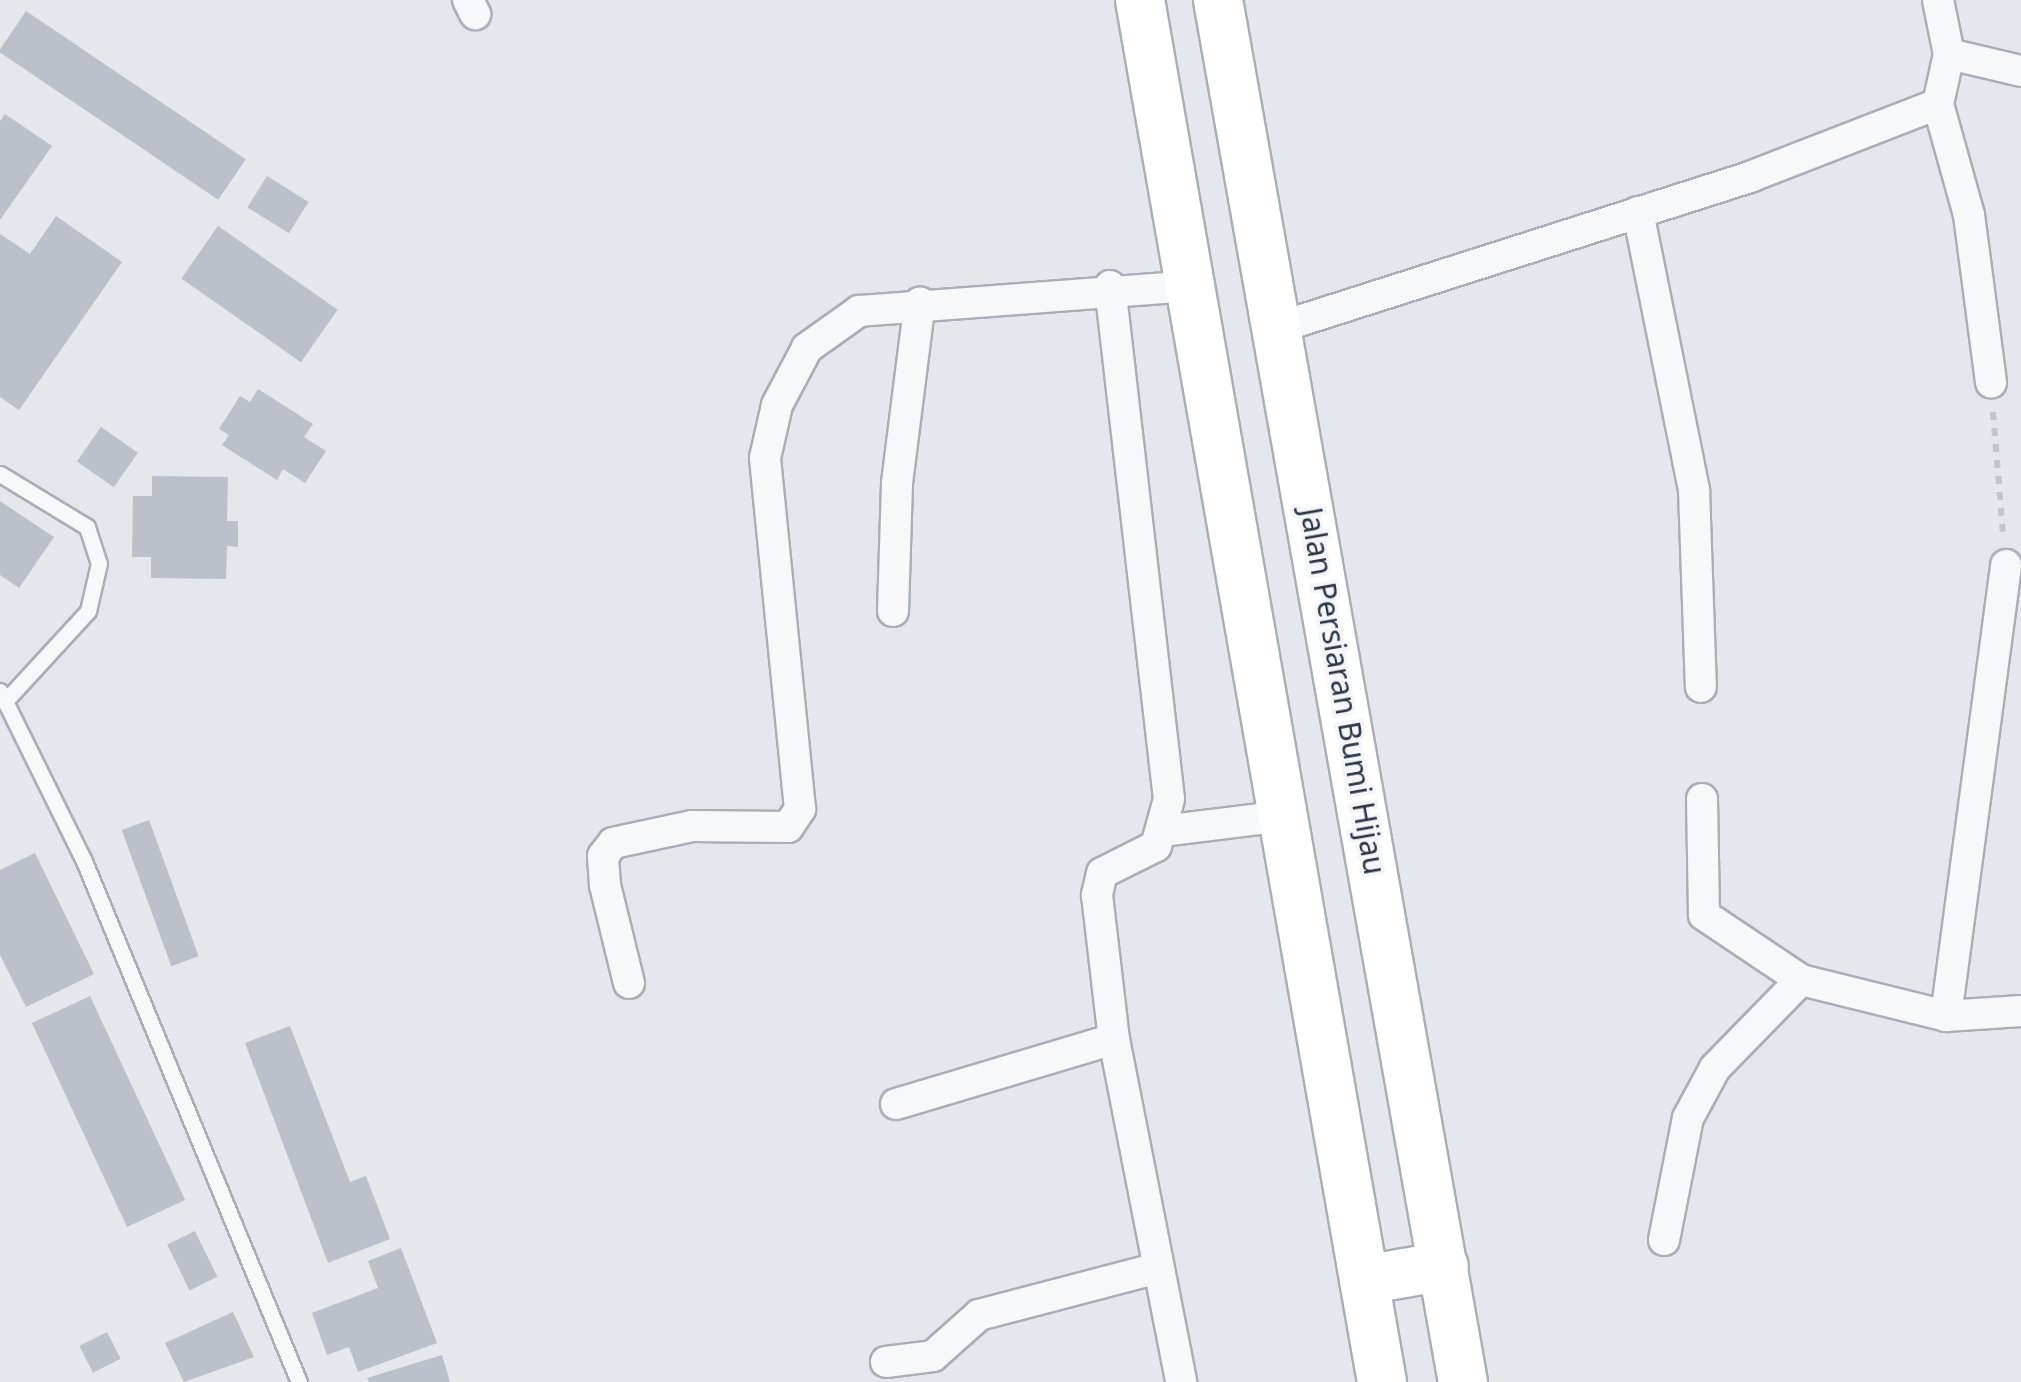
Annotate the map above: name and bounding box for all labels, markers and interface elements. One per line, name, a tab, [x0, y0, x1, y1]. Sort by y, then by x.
street label: Jalan Persiaran Bumi Hijau	[1293, 505, 1393, 877]

